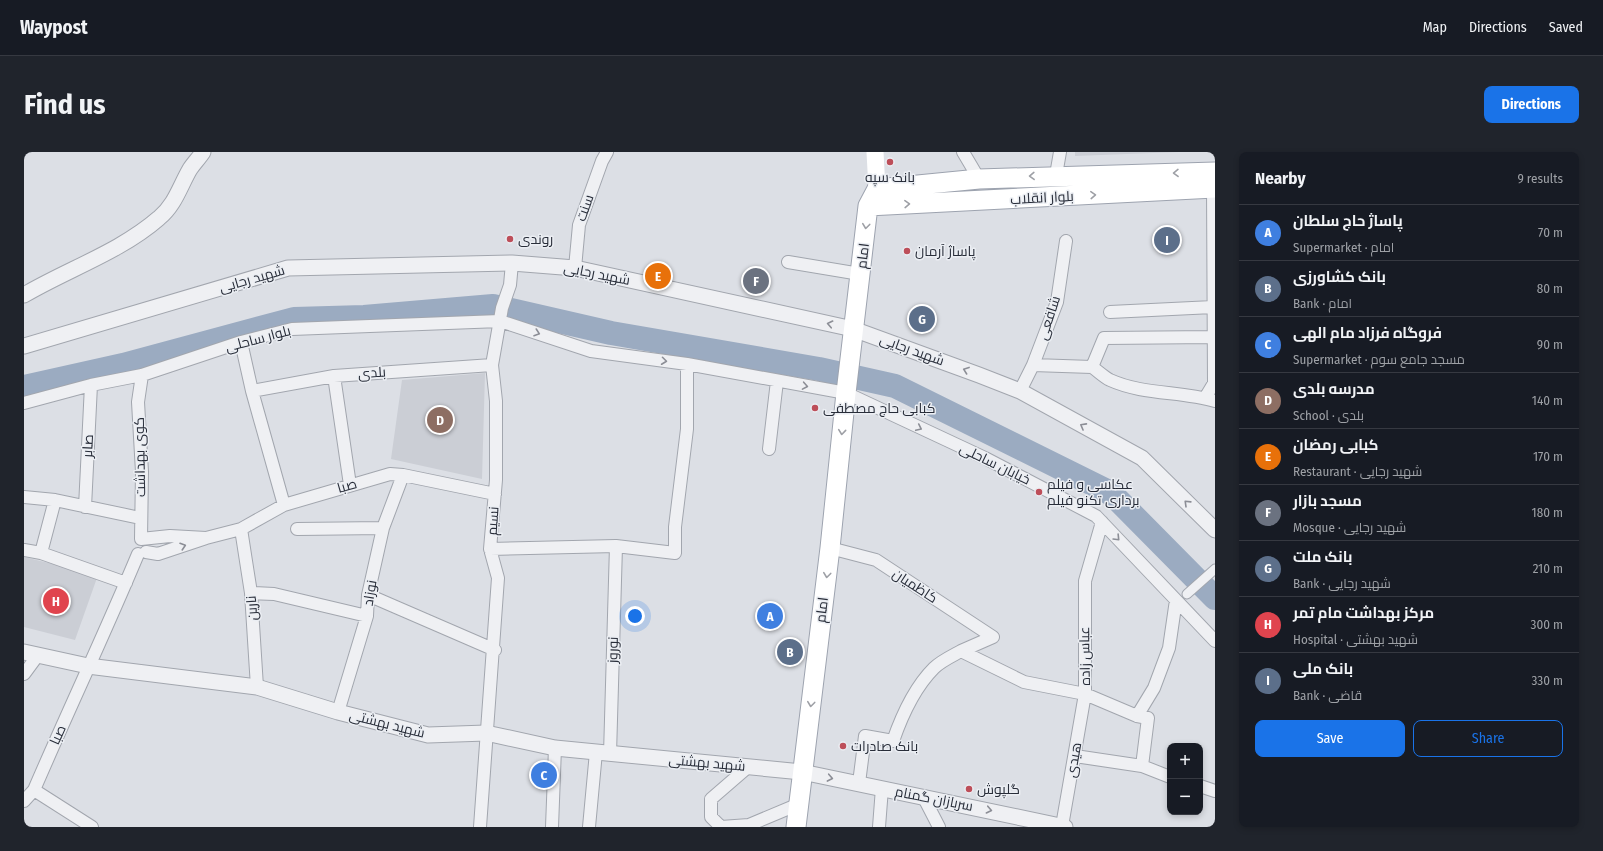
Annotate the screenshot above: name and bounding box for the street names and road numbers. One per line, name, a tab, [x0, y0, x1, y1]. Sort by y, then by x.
street label: بلوار انقلاب	[1010, 188, 1074, 208]
street label: سنت	[573, 192, 597, 224]
street label: امام	[853, 242, 874, 270]
street label: شهید رجایی	[562, 259, 632, 289]
street label: شهید رجایی	[217, 262, 287, 296]
street label: شافعی	[1034, 294, 1064, 342]
street label: بلوار ساحلی	[223, 322, 293, 356]
street label: شهید رجایی	[877, 330, 947, 370]
street label: بلدی	[357, 364, 387, 382]
street label: کوی بهداشت	[131, 417, 149, 497]
street label: صابر	[79, 434, 97, 459]
street label: خیابان ساحلی	[957, 440, 1033, 488]
street label: صبا	[335, 475, 359, 497]
street label: نسیم	[484, 506, 503, 536]
street label: کاظمیان	[889, 565, 941, 607]
street label: نوزاد	[360, 579, 380, 607]
street label: نارین	[243, 595, 261, 621]
street label: امام	[812, 596, 833, 624]
street label: عباس زاده	[1076, 626, 1094, 686]
street label: نوروز	[604, 636, 622, 665]
street label: شهید بهشتی	[347, 706, 427, 742]
street label: صبا	[46, 723, 70, 747]
street label: هیدی	[1063, 741, 1085, 779]
street label: شهید بهشتی	[668, 751, 746, 775]
street label: سربازان گمنام	[893, 783, 975, 816]

